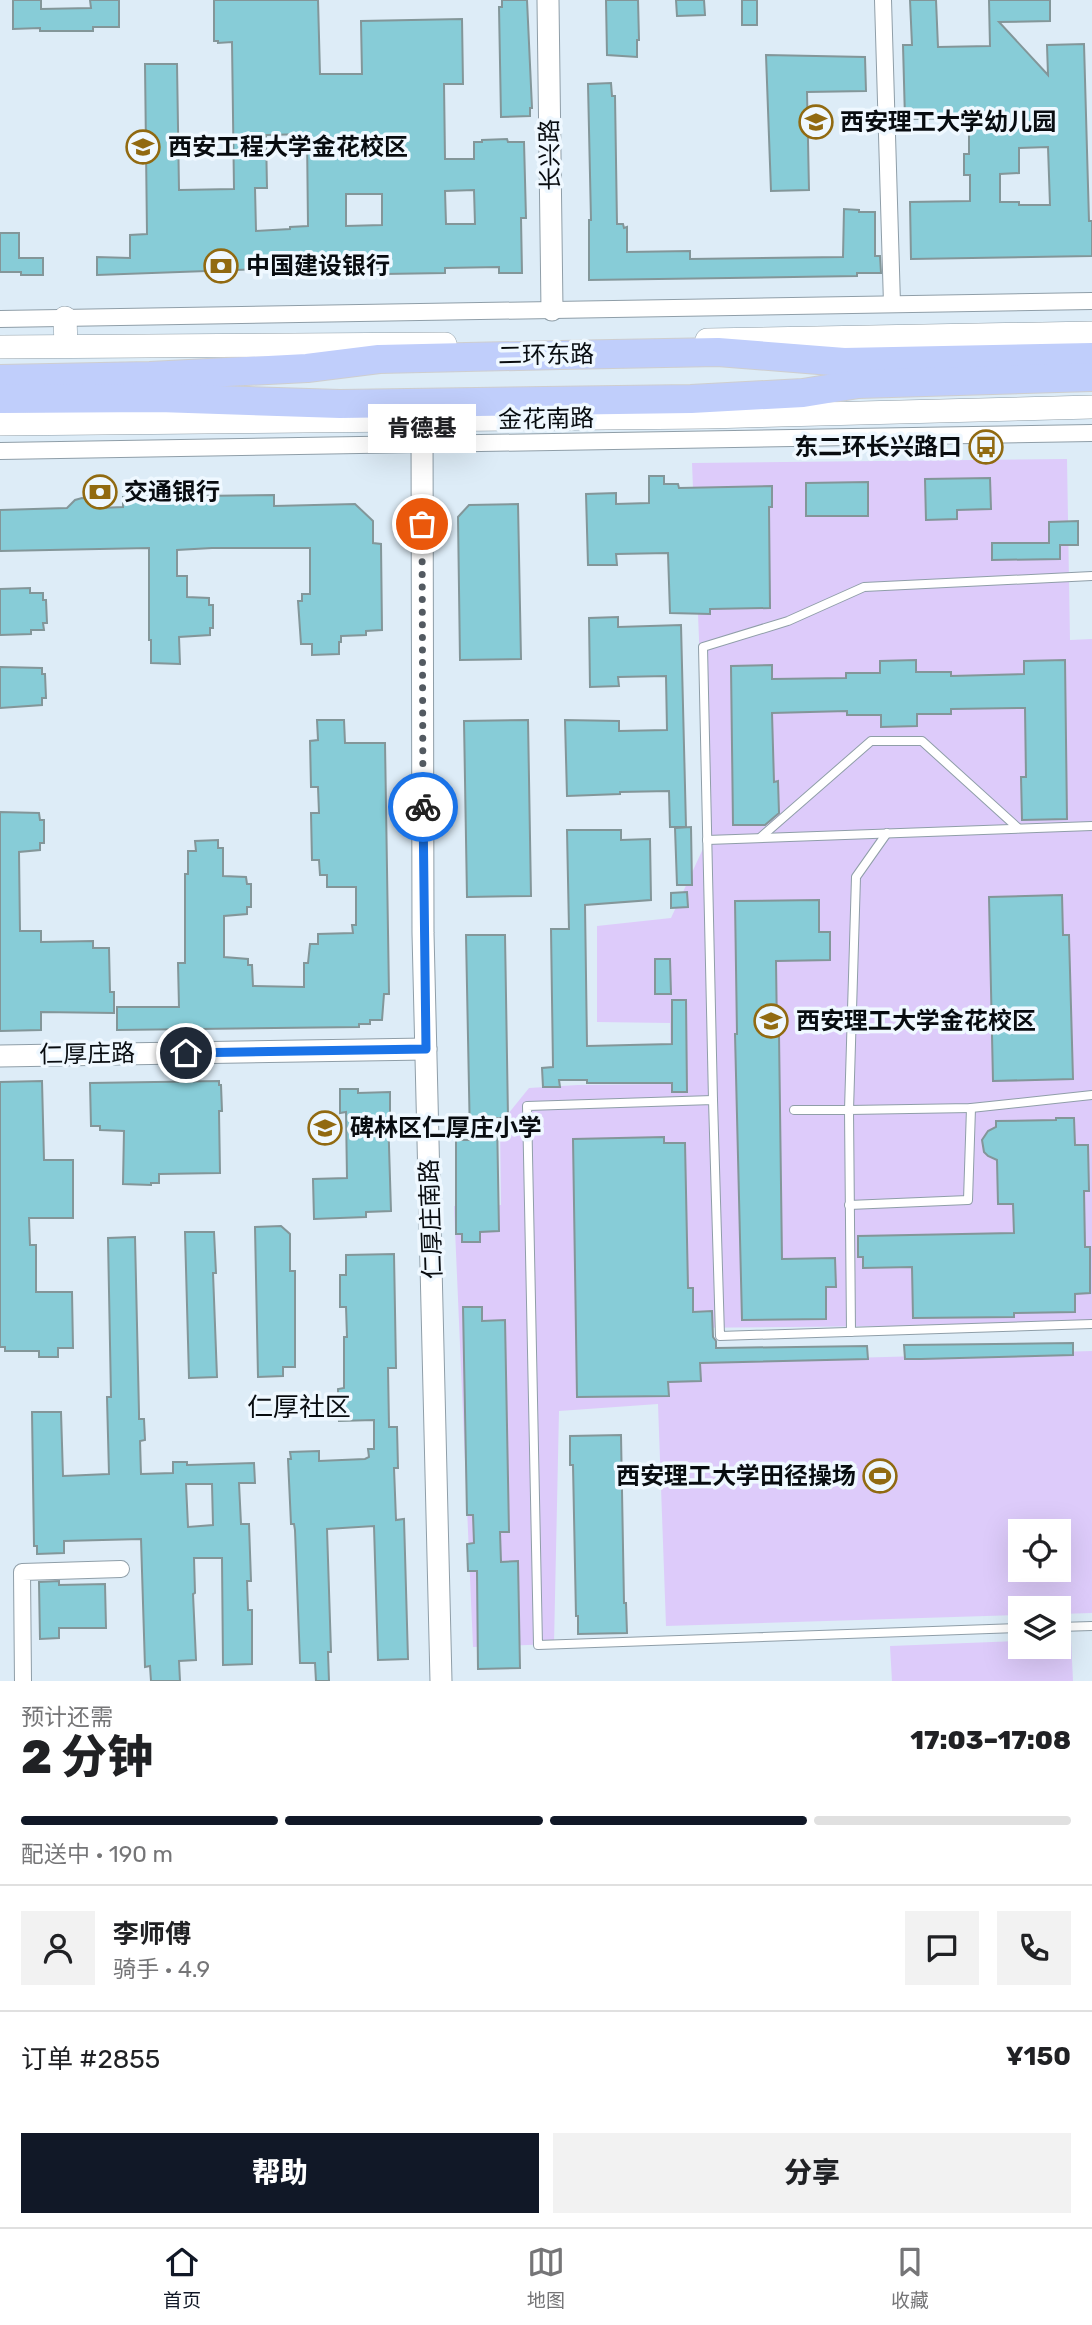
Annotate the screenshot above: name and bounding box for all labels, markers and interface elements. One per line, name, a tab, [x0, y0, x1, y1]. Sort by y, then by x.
school or university icon: 西安理工大学幼儿园	[797, 103, 835, 141]
place label: 西安理工大学幼儿园	[840, 108, 1056, 136]
street label: 长兴路	[535, 119, 565, 191]
school or university icon: 西安工程大学金花校区	[124, 128, 162, 166]
place label: 西安工程大学金花校区	[168, 133, 408, 161]
bank icon: 中国建设银行	[202, 247, 240, 285]
place label: 中国建设银行	[246, 252, 390, 280]
street label: 二环东路	[498, 340, 594, 370]
street label: 金花南路	[498, 404, 594, 434]
callout: 肯德基	[368, 405, 476, 454]
text: 肯德基	[388, 414, 457, 442]
bus stop icon: 东二环长兴路口	[967, 428, 1005, 466]
place label: 东二环长兴路口	[794, 433, 962, 461]
bank icon: 交通银行	[81, 473, 119, 511]
place label: 交通银行	[124, 478, 220, 506]
pin	[392, 494, 452, 554]
icon: bag	[403, 505, 441, 543]
courier	[388, 772, 458, 842]
icon: bike	[404, 788, 442, 826]
school or university icon: 西安理工大学金花校区	[752, 1002, 790, 1040]
place label: 西安理工大学金花校区	[796, 1007, 1036, 1035]
pin	[156, 1023, 216, 1083]
icon: home	[167, 1034, 205, 1072]
street label: 仁厚庄路	[39, 1039, 135, 1069]
school or university icon: 碑林区仁厚庄小学	[306, 1109, 344, 1147]
place label: 碑林区仁厚庄小学	[350, 1114, 542, 1142]
street label: 仁厚庄南路	[415, 1159, 447, 1279]
district label: 仁厚社区	[247, 1392, 351, 1423]
sports icon: 西安理工大学田径操场	[861, 1457, 899, 1495]
place label: 西安理工大学田径操场	[616, 1462, 856, 1490]
map controls	[1008, 1519, 1071, 1659]
button: locate	[1008, 1519, 1071, 1582]
button: layers	[1008, 1596, 1071, 1659]
text: 预计还需	[21, 1703, 113, 1731]
text: 17:03–17:08	[910, 1725, 1071, 1756]
text: 2 分钟	[21, 1730, 153, 1785]
text: 配送中 · 190 m	[21, 1840, 173, 1868]
button: person	[21, 1911, 95, 1985]
button: chat	[905, 1911, 979, 1985]
button: phone	[997, 1911, 1071, 1985]
text: 李师傅	[113, 1919, 191, 1950]
text: 骑手 · 4.9	[113, 1955, 210, 1983]
text: ¥150	[1006, 2041, 1071, 2072]
text: 订单 #2855	[21, 2044, 160, 2075]
button: 帮助	[21, 2133, 539, 2213]
button: 分享	[553, 2133, 1071, 2213]
tab: 首页	[163, 2243, 201, 2312]
tab: 地图	[527, 2243, 565, 2312]
tab: 收藏	[891, 2243, 929, 2312]

